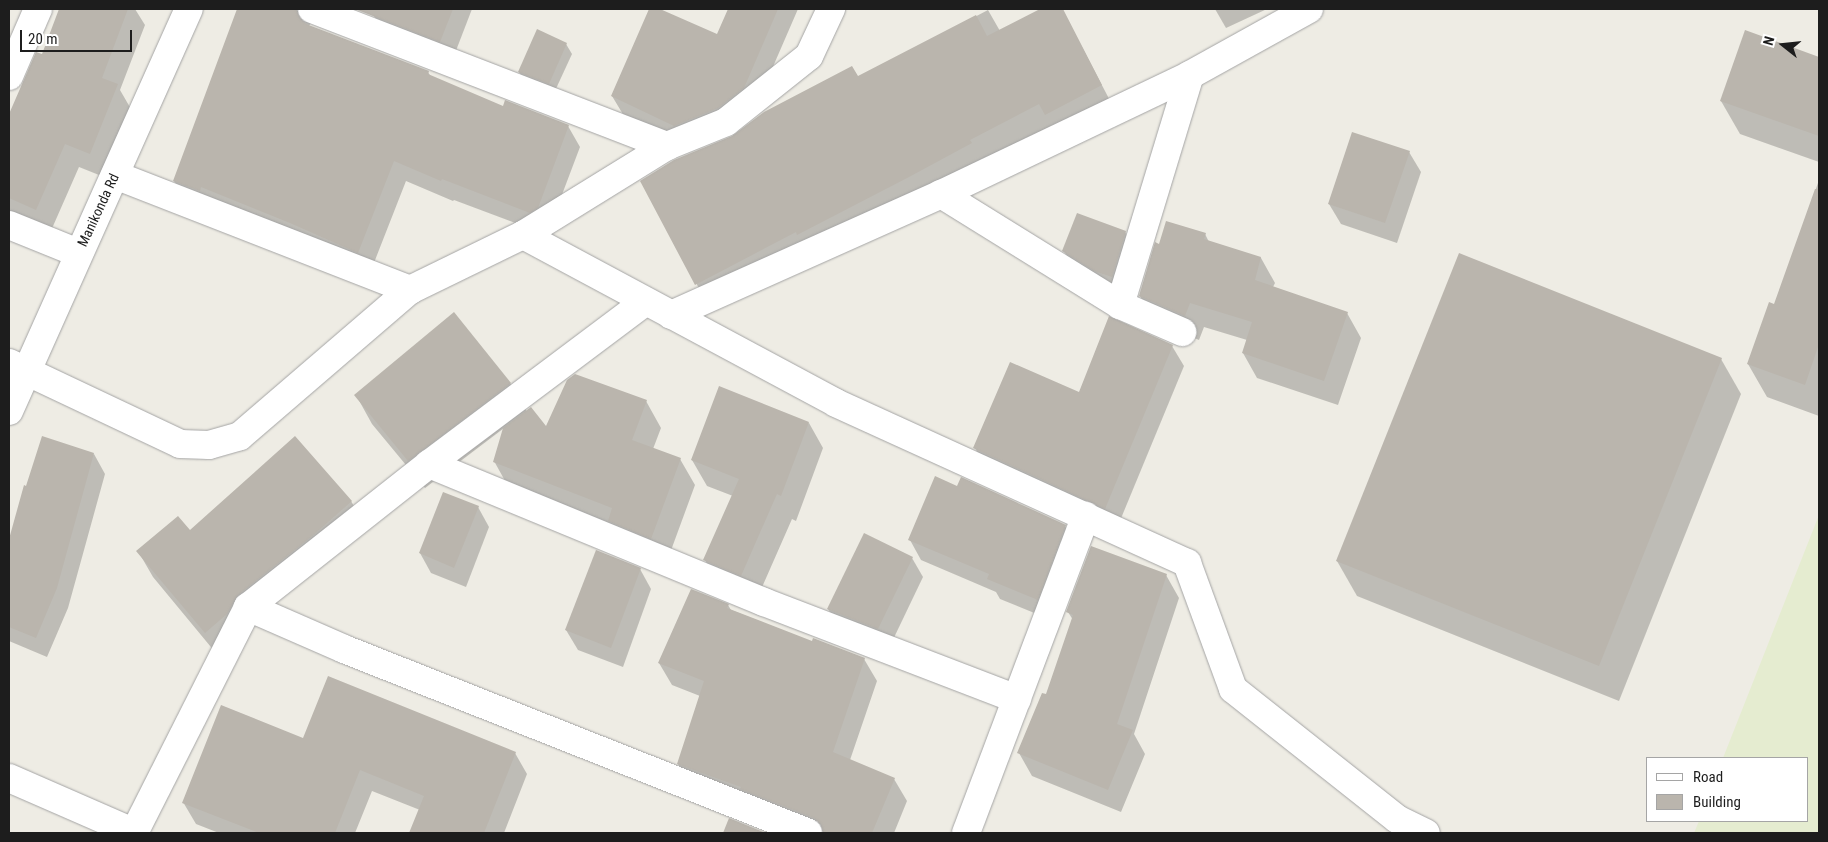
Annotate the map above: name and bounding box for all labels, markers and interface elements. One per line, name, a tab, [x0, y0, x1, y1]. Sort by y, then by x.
scale bar	[22, 20, 135, 52]
north arrow	[1758, 20, 1808, 70]
text: 20 m	[28, 30, 58, 48]
text: N	[1760, 35, 1777, 47]
street label: Manikonda Rd	[74, 171, 122, 249]
legend	[1646, 757, 1808, 822]
text: Road	[1693, 768, 1723, 786]
text: Building	[1693, 793, 1741, 811]

